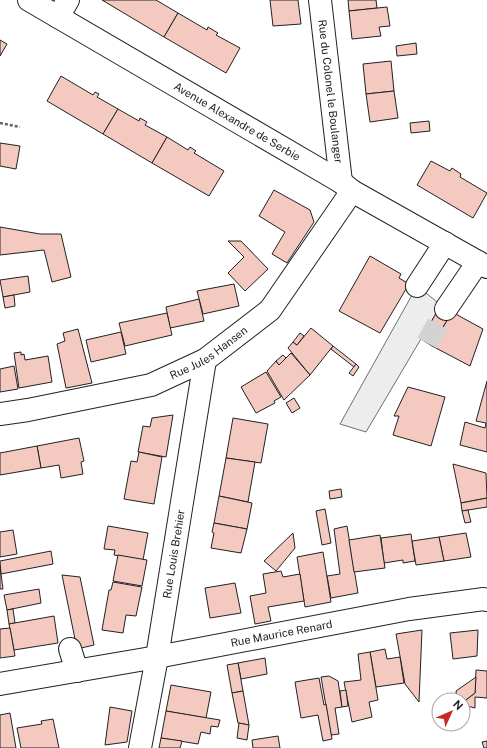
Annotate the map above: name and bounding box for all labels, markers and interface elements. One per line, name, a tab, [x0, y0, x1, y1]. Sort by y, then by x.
street label: Rue du Colonel le Boulanger	[316, 19, 345, 164]
street label: Avenue Alexandre de Serbie	[172, 80, 302, 163]
street label: Rue Jules Hansen	[168, 324, 250, 381]
street label: Rue Louis Brehier	[161, 509, 187, 599]
street label: Rue Maurice Renard	[230, 618, 333, 649]
north arrow	[431, 692, 471, 732]
text: N	[451, 698, 465, 712]

